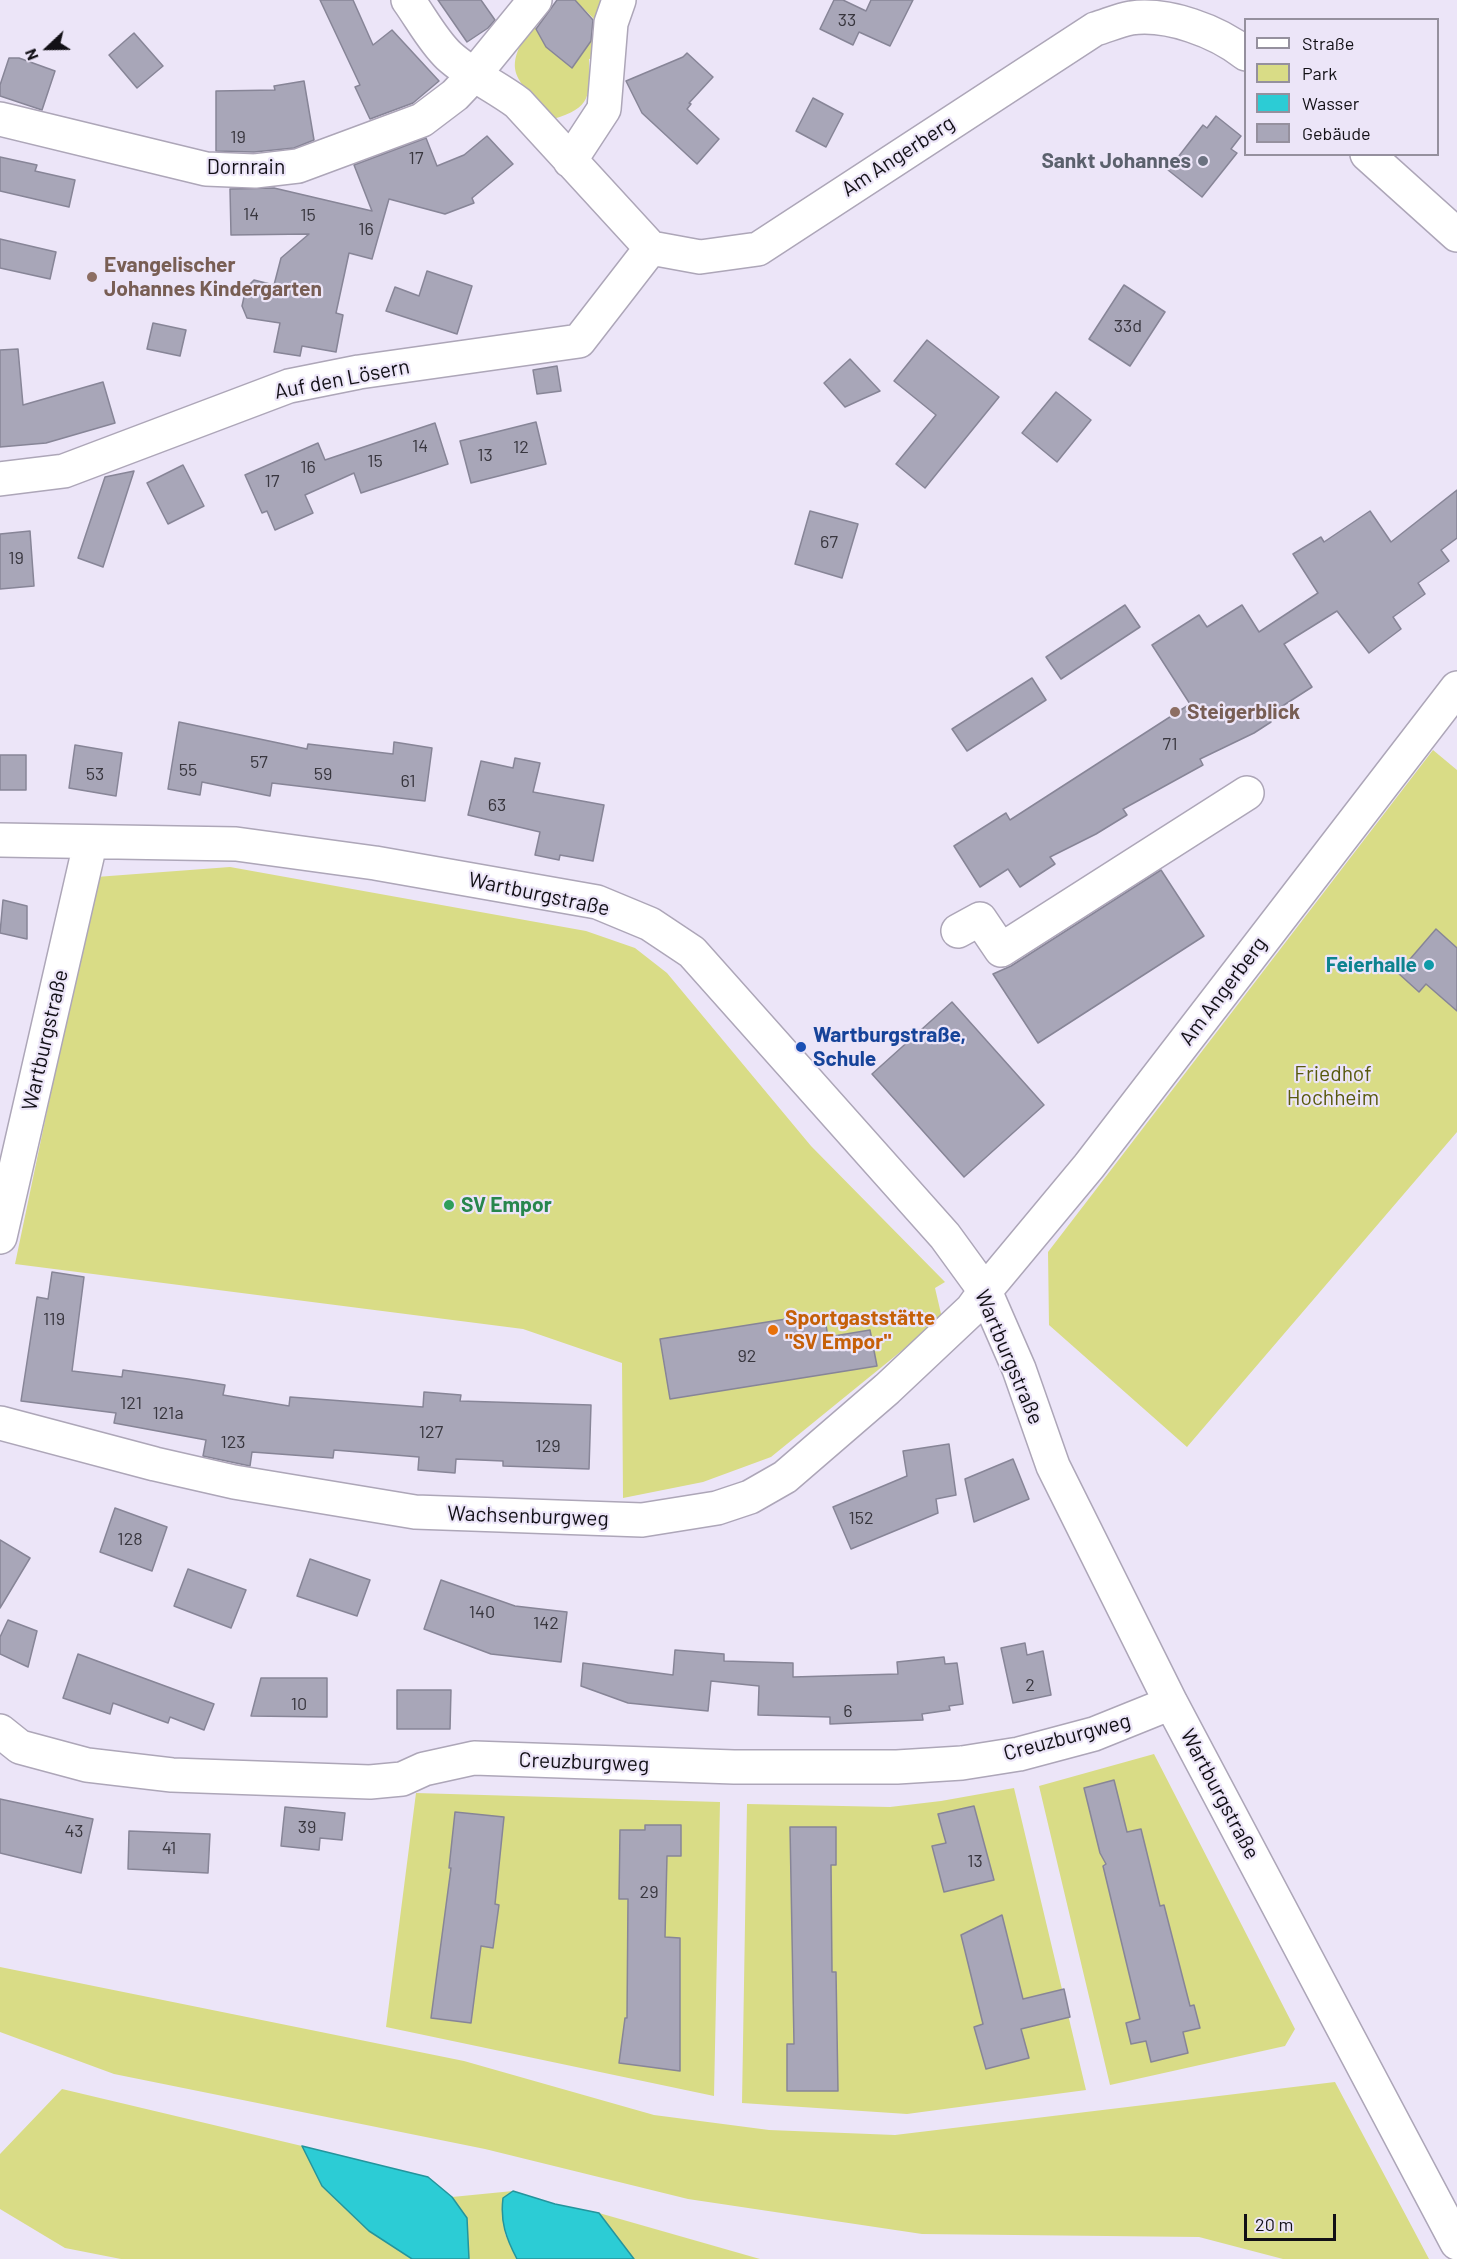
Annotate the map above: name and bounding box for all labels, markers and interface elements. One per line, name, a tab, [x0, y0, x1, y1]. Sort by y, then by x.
house number: 33	[838, 9, 856, 31]
north arrow	[18, 18, 78, 78]
legend	[1244, 18, 1439, 156]
text: Straße	[1302, 32, 1354, 54]
text: N	[20, 46, 42, 63]
text: Park	[1302, 62, 1337, 84]
text: Wasser	[1302, 92, 1359, 114]
street label: Am Angerberg	[837, 110, 959, 202]
text: Gebäude	[1302, 122, 1371, 144]
house number: 19	[230, 126, 246, 148]
house number: 17	[409, 147, 423, 169]
place label: Sankt Johannes	[1041, 148, 1191, 174]
street label: Dornrain	[207, 154, 285, 180]
marker: Sankt Johannes	[1196, 154, 1210, 168]
house number: 14	[243, 203, 259, 225]
house number: 15	[300, 204, 316, 226]
house number: 16	[358, 218, 374, 240]
place label: Evangelischer Johannes Kindergarten	[104, 252, 322, 302]
marker: Evangelischer Johannes Kindergarten	[85, 270, 99, 284]
house number: 33d	[1114, 315, 1142, 337]
street label: Auf den Lösern	[272, 354, 412, 404]
house number: 14	[412, 435, 428, 457]
house number: 12	[513, 436, 529, 458]
house number: 13	[477, 444, 493, 466]
house number: 15	[367, 450, 383, 472]
house number: 16	[300, 456, 316, 478]
house number: 17	[265, 470, 279, 492]
house number: 67	[820, 531, 838, 553]
house number: 19	[8, 547, 24, 569]
place label: Steigerblick	[1187, 699, 1300, 725]
marker: Steigerblick	[1168, 705, 1182, 719]
house number: 71	[1163, 733, 1177, 755]
house number: 57	[250, 751, 268, 773]
house number: 55	[179, 759, 197, 781]
house number: 53	[86, 763, 104, 785]
house number: 59	[314, 763, 332, 785]
house number: 61	[400, 770, 416, 792]
house number: 63	[488, 794, 506, 816]
street label: Wartburgstraße	[466, 867, 612, 921]
street label: Am Angerberg	[1174, 932, 1272, 1050]
place label: Feierhalle	[1326, 952, 1417, 978]
marker: Feierhalle	[1422, 958, 1436, 972]
street label: Wartburgstraße	[17, 967, 73, 1113]
place label: Wartburgstraße, Schule	[813, 1022, 966, 1072]
marker: Wartburgstraße, Schule	[794, 1040, 808, 1054]
park label: Friedhof Hochheim	[1287, 1061, 1379, 1111]
place label: SV Empor	[461, 1192, 552, 1218]
marker: SV Empor	[442, 1198, 456, 1212]
street label: Wartburgstraße	[969, 1286, 1049, 1428]
place label: Sportgaststätte "SV Empor"	[785, 1305, 935, 1355]
house number: 119	[43, 1308, 65, 1330]
marker: Sportgaststätte "SV Empor"	[766, 1323, 780, 1337]
house number: 92	[737, 1345, 757, 1367]
house number: 121	[120, 1392, 142, 1414]
house number: 121a	[152, 1402, 184, 1424]
house number: 127	[419, 1421, 443, 1443]
house number: 123	[220, 1431, 246, 1453]
house number: 129	[535, 1435, 561, 1457]
street label: Wachsenburgweg	[447, 1501, 609, 1531]
house number: 152	[848, 1507, 874, 1529]
house number: 128	[117, 1528, 143, 1550]
house number: 140	[469, 1601, 495, 1623]
house number: 142	[533, 1612, 559, 1634]
house number: 2	[1025, 1674, 1035, 1696]
house number: 10	[291, 1693, 307, 1715]
house number: 6	[843, 1700, 853, 1722]
street label: Creuzburgweg	[1001, 1708, 1133, 1766]
street label: Wartburgstraße	[1175, 1725, 1265, 1863]
street label: Creuzburgweg	[518, 1747, 650, 1777]
house number: 39	[298, 1816, 316, 1838]
house number: 43	[64, 1820, 84, 1842]
house number: 41	[162, 1837, 176, 1859]
house number: 13	[967, 1850, 983, 1872]
house number: 29	[639, 1881, 659, 1903]
scale bar	[1247, 2202, 1338, 2240]
text: 20 m	[1255, 2213, 1293, 2235]

